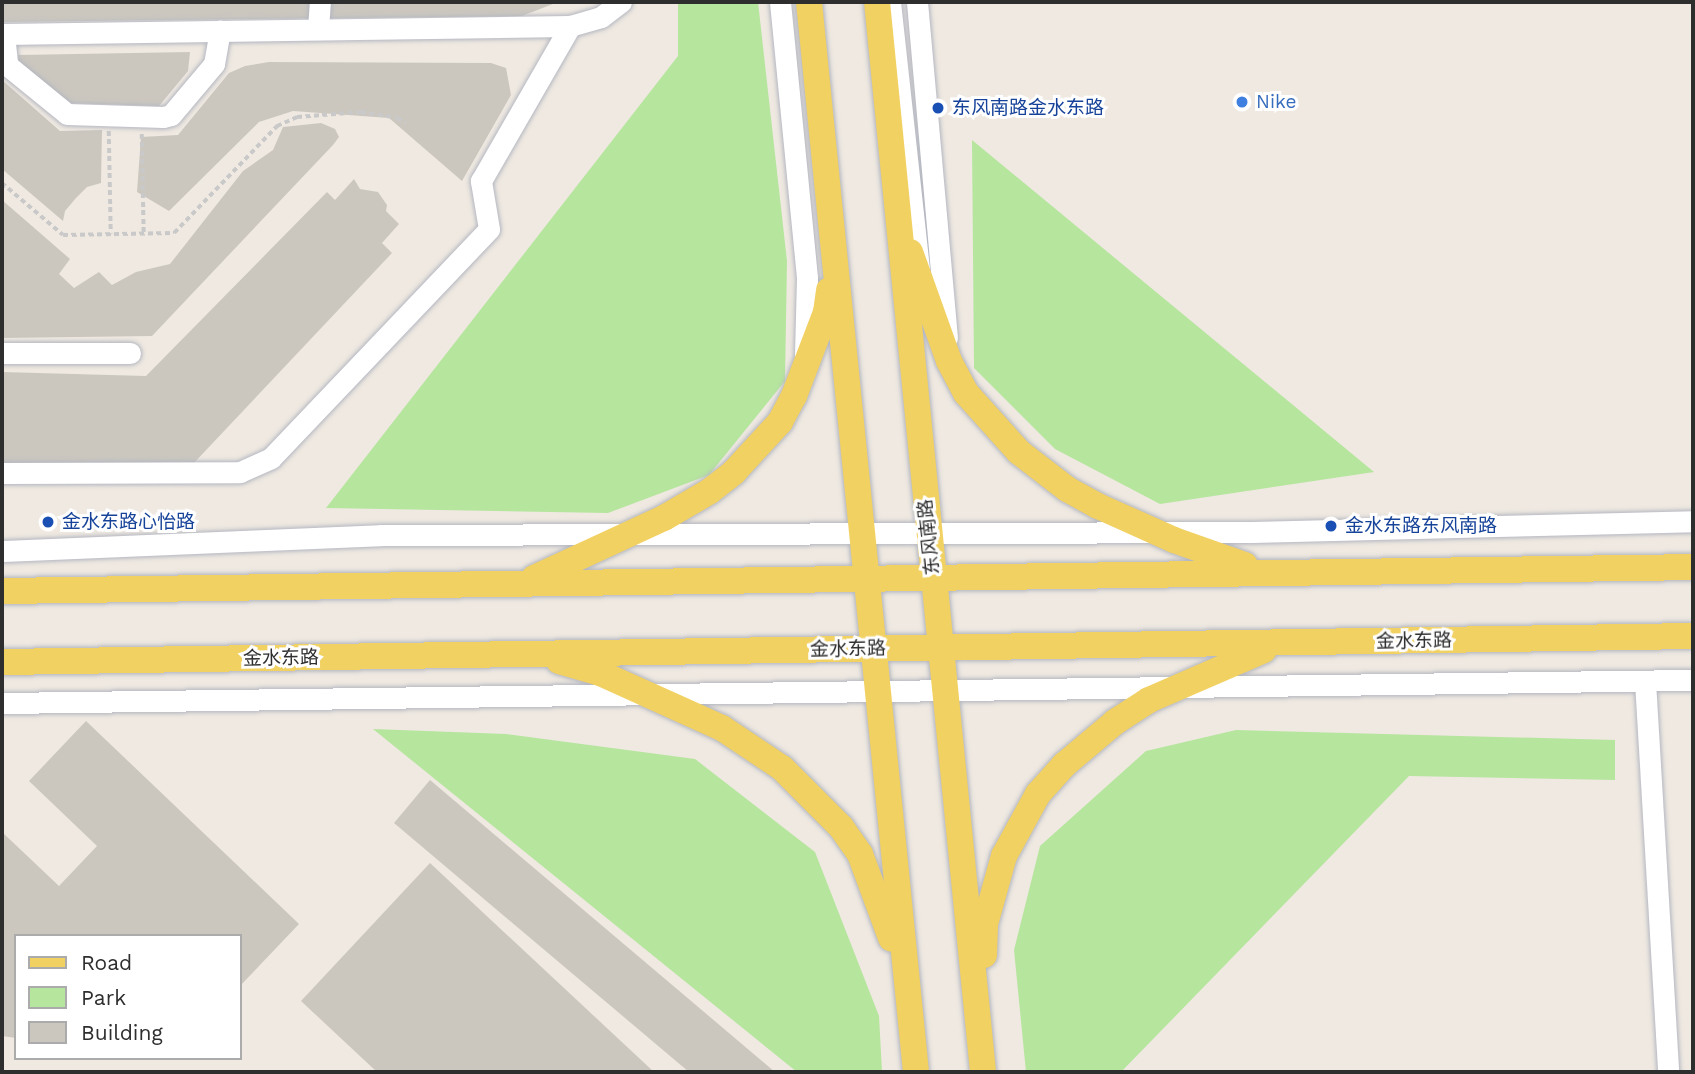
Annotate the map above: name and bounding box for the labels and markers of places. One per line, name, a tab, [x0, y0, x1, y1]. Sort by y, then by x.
place label: Nike	[1256, 91, 1296, 113]
marker: Nike	[1234, 94, 1250, 110]
place label: 东风南路金水东路	[952, 97, 1104, 119]
marker: 东风南路金水东路	[930, 100, 946, 116]
place label: 金水东路心怡路	[62, 511, 195, 533]
marker: 金水东路心怡路	[40, 514, 56, 530]
place label: 金水东路东风南路	[1345, 515, 1497, 537]
marker: 金水东路东风南路	[1323, 518, 1339, 534]

